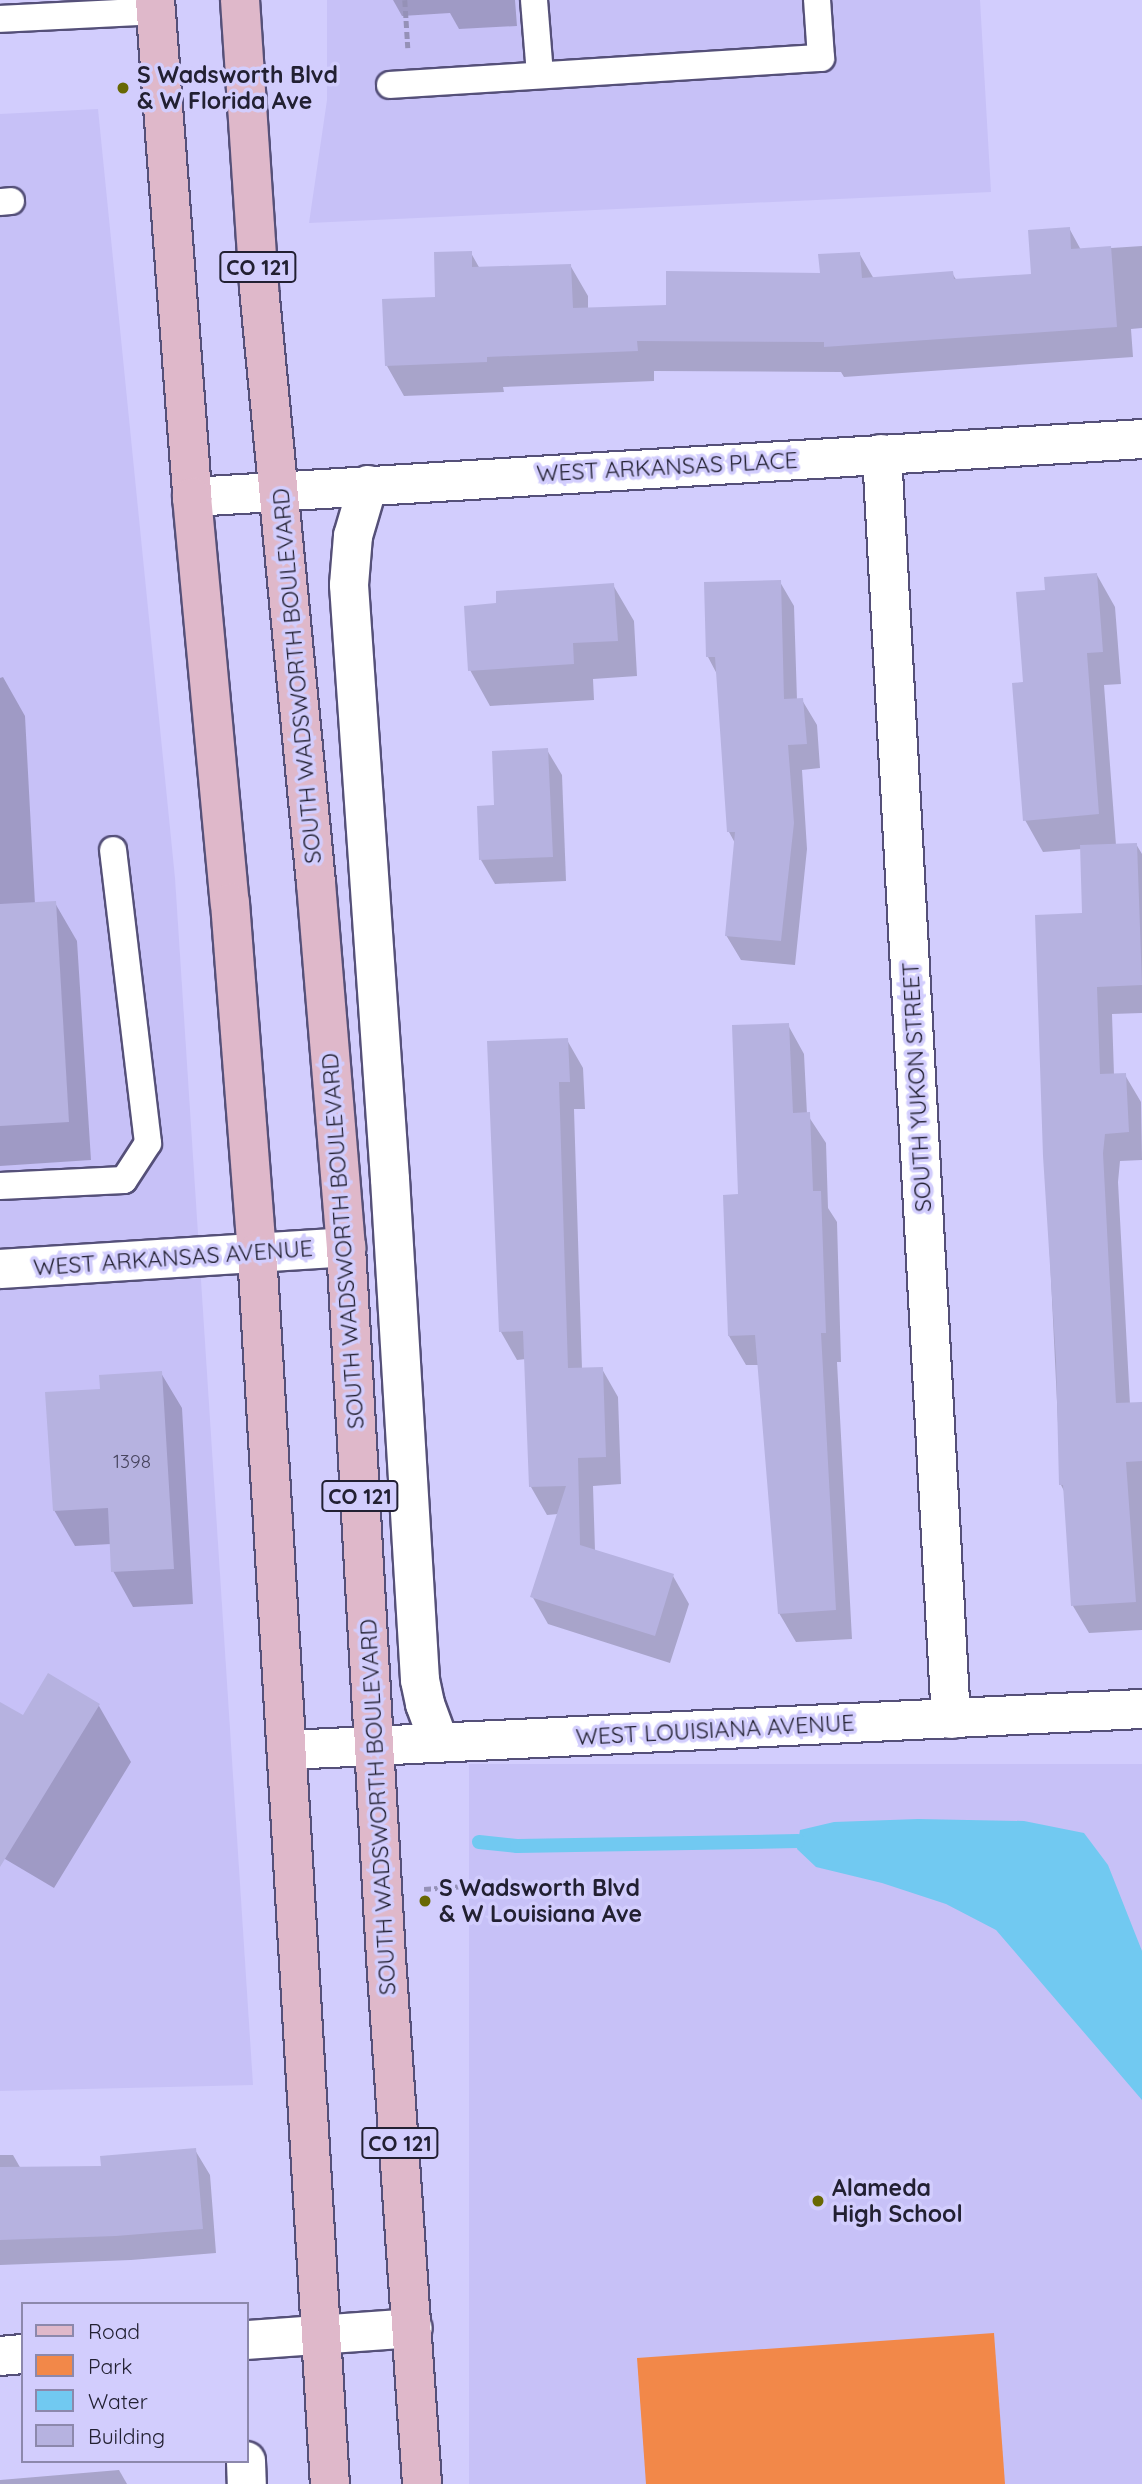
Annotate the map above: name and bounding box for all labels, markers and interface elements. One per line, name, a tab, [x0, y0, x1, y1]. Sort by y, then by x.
place label: S Wadsworth Blvd & W Florida Ave	[137, 61, 338, 115]
marker: S Wadsworth Blvd & W Florida Ave	[115, 80, 131, 96]
road number: CO 121	[218, 250, 298, 284]
street label: WEST ARKANSAS PLACE	[536, 446, 798, 488]
street label: SOUTH WADSWORTH BOULEVARD	[267, 487, 327, 865]
street label: SOUTH YUKON STREET	[897, 961, 937, 1213]
street label: SOUTH WADSWORTH BOULEVARD	[316, 1052, 370, 1430]
street label: WEST ARKANSAS AVENUE	[32, 1234, 314, 1282]
house number: 1398	[113, 1451, 151, 1473]
road number: CO 121	[320, 1478, 400, 1514]
street label: SOUTH WADSWORTH BOULEVARD	[354, 1618, 402, 1996]
street label: WEST LOUISIANA AVENUE	[575, 1709, 855, 1751]
place label: S Wadsworth Blvd & W Louisiana Ave	[439, 1874, 642, 1928]
marker: S Wadsworth Blvd & W Louisiana Ave	[417, 1893, 433, 1909]
road number: CO 121	[360, 2126, 440, 2160]
place label: Alameda High School	[832, 2174, 963, 2228]
marker: Alameda High School	[810, 2193, 826, 2209]
legend	[21, 2302, 248, 2463]
text: Road	[88, 2318, 140, 2344]
text: Park	[88, 2353, 132, 2379]
text: Water	[88, 2388, 148, 2414]
text: Building	[88, 2423, 165, 2449]

